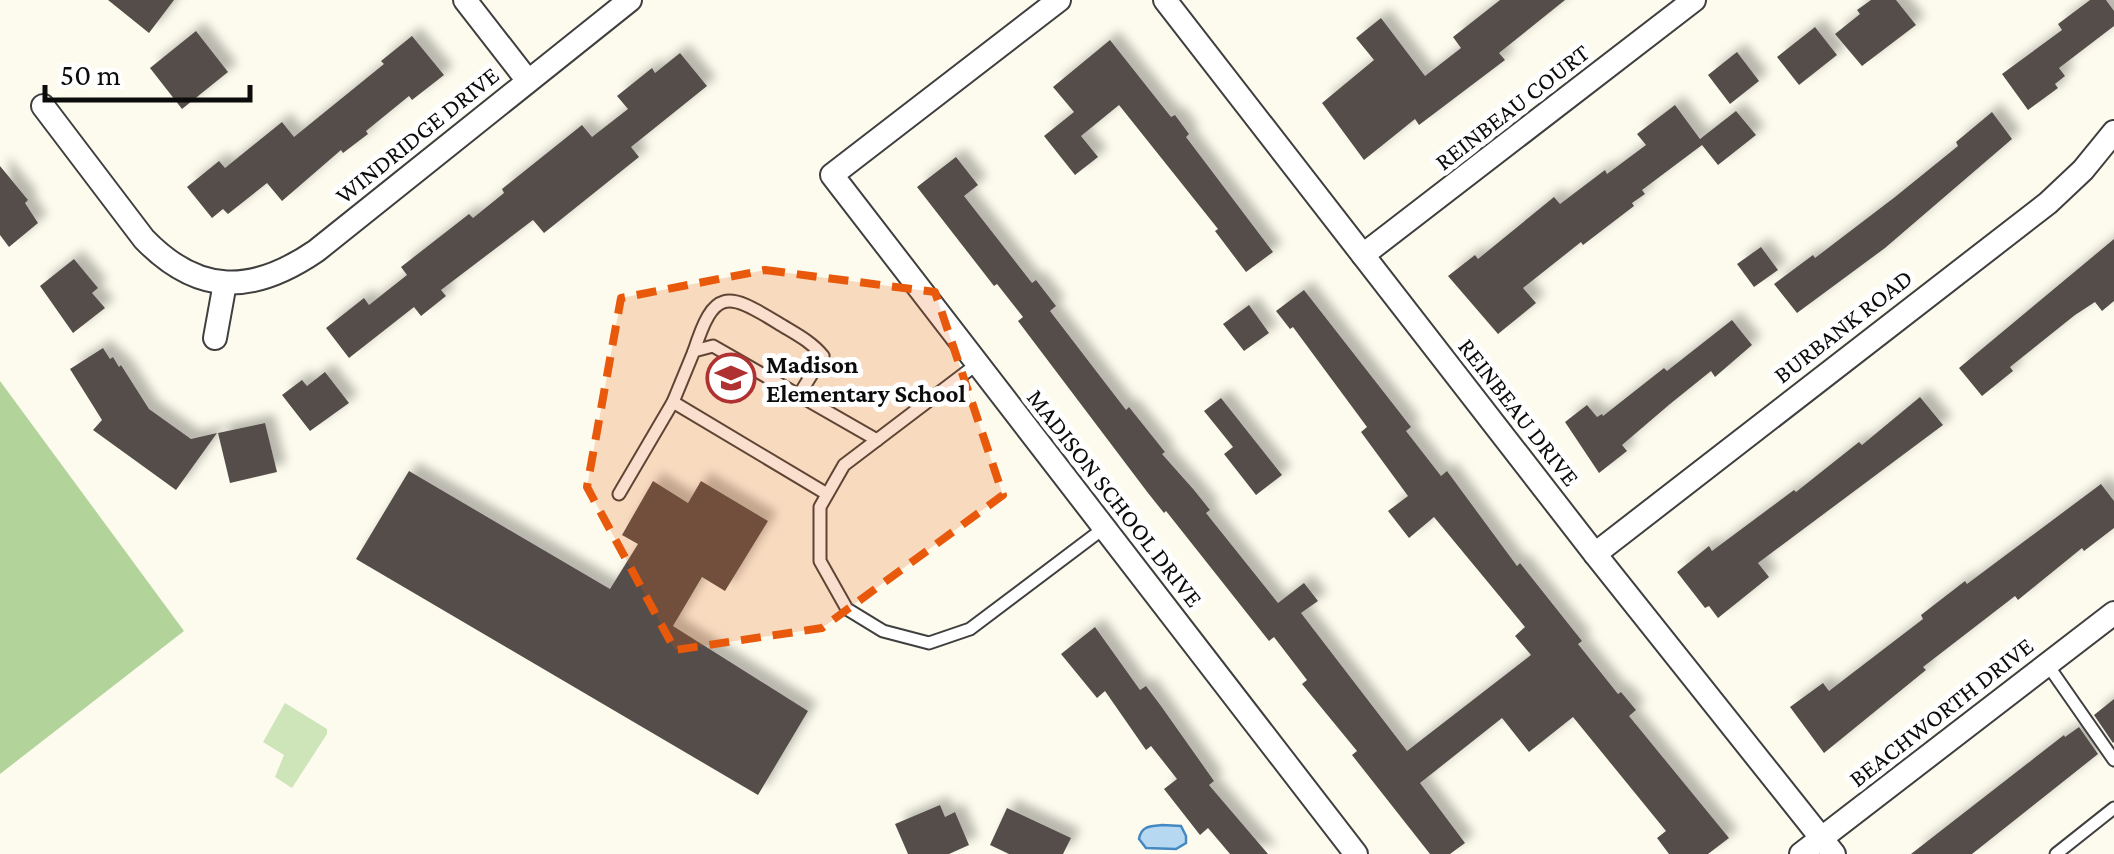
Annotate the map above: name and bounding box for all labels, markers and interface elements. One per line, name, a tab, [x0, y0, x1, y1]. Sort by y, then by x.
street label: REINBEAU COURT	[1430, 38, 1595, 176]
scale bar	[45, 40, 250, 102]
text: 50 m	[60, 58, 121, 91]
street label: WINDRIDGE DRIVE	[330, 61, 504, 209]
street label: BURBANK ROAD	[1768, 264, 1918, 388]
street label: REINBEAU DRIVE	[1453, 333, 1585, 491]
place label: Madison Elementary School	[766, 351, 966, 407]
school or university icon: Madison Elementary School	[705, 352, 757, 404]
street label: MADISON SCHOOL DRIVE	[1022, 384, 1208, 612]
street label: BEACHWORTH DRIVE	[1844, 632, 2038, 792]

